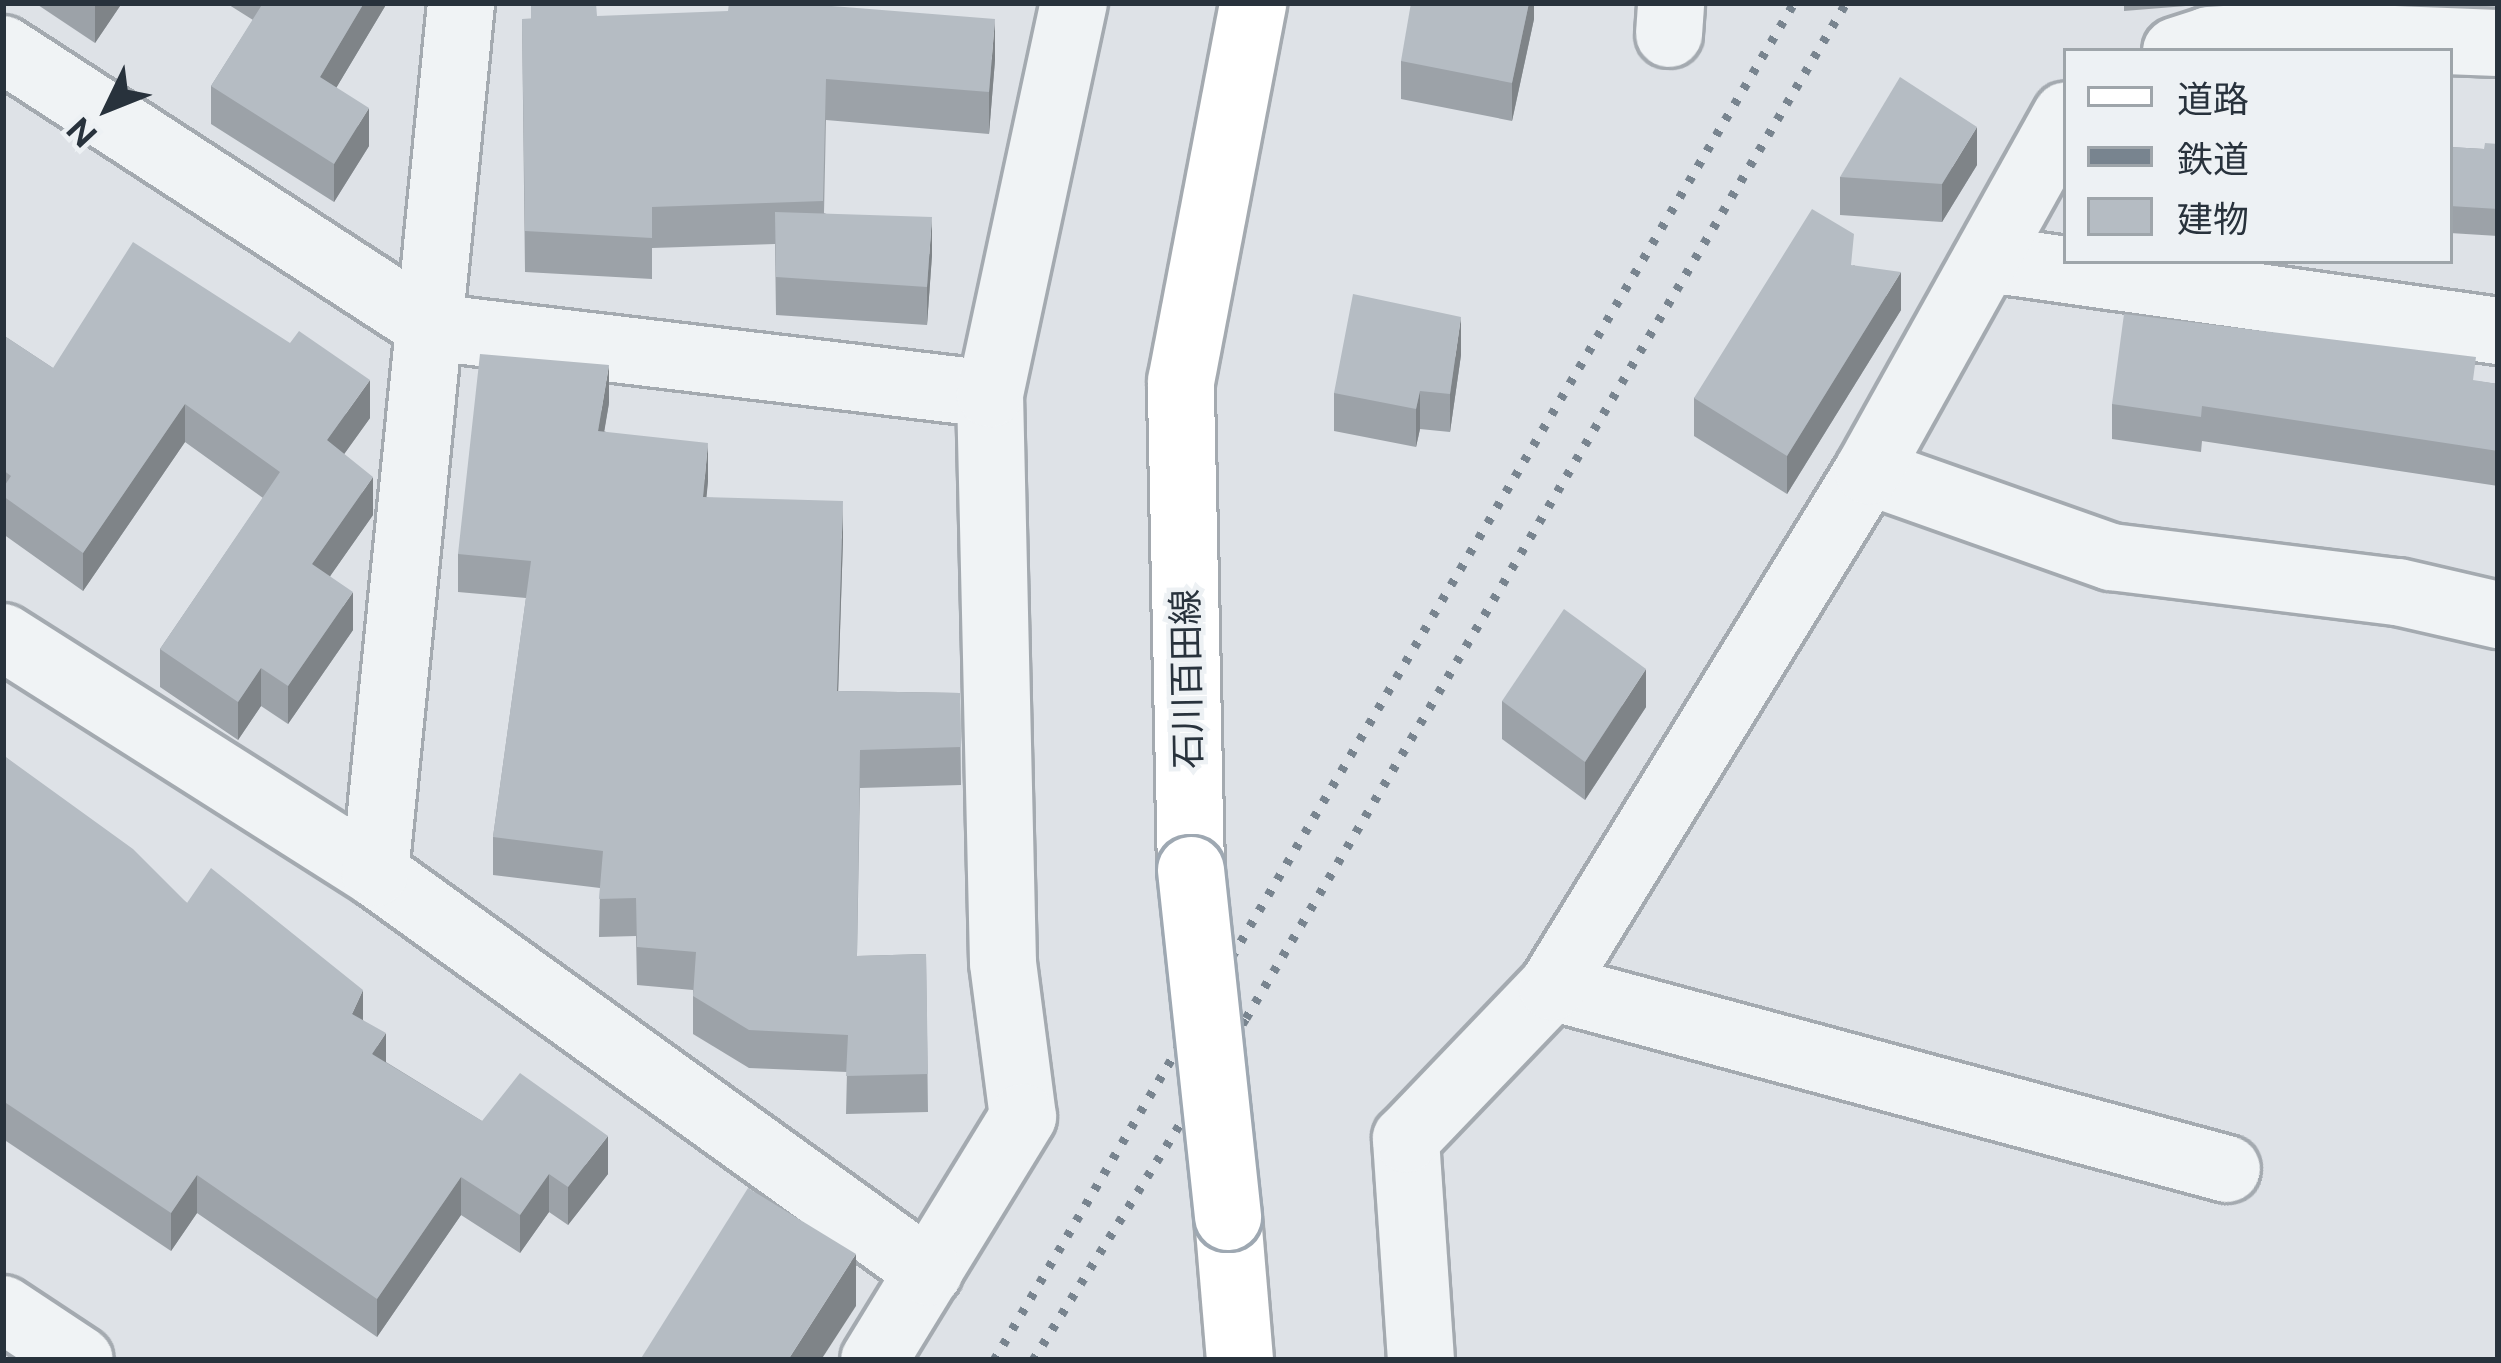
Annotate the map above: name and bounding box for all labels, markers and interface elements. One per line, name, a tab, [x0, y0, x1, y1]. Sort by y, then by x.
north arrow	[48, 48, 168, 168]
legend	[2063, 48, 2453, 264]
text: 道路	[2177, 78, 2249, 120]
text: N	[59, 110, 104, 155]
text: 鉄道	[2177, 138, 2249, 180]
text: 建物	[2177, 198, 2249, 240]
street label: 石川百田線	[1164, 589, 1210, 769]

